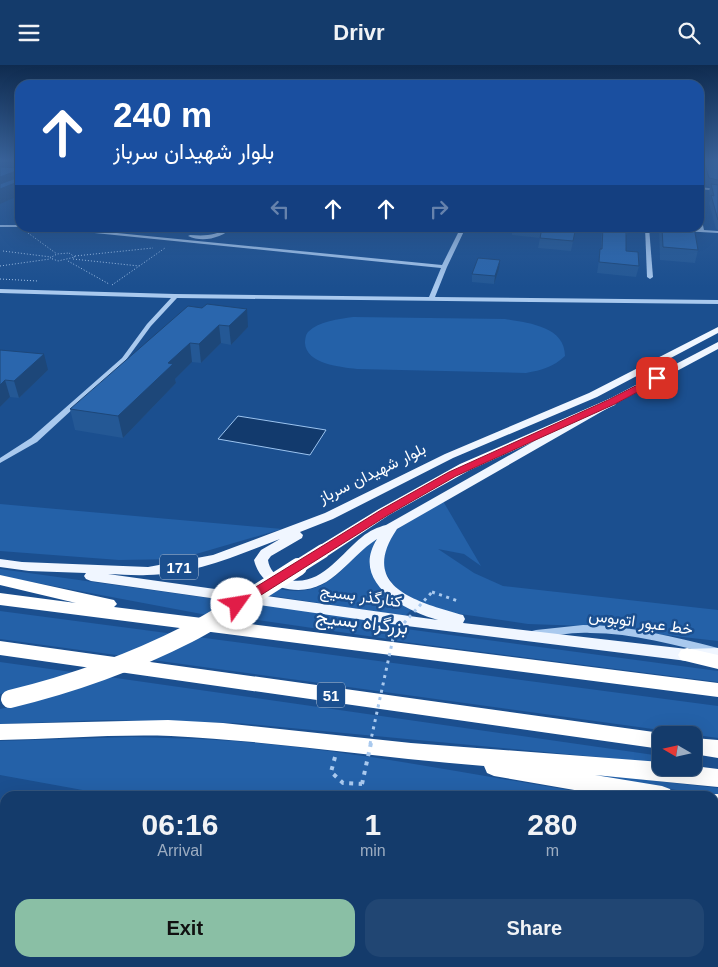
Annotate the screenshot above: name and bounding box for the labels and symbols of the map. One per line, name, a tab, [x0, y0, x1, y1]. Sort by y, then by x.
pin	[636, 357, 678, 399]
street label: بلوار شهیدان سرباز	[315, 440, 429, 509]
road number: 171	[160, 555, 198, 579]
position arrow	[210, 577, 262, 629]
street label: کنارگذر بسیج	[319, 582, 403, 613]
street label: بزرگراه بسیج	[314, 606, 409, 641]
street label: خط عبور اتوبوس	[588, 606, 694, 640]
road number: 51	[317, 683, 345, 707]
north arrow	[652, 726, 702, 776]

